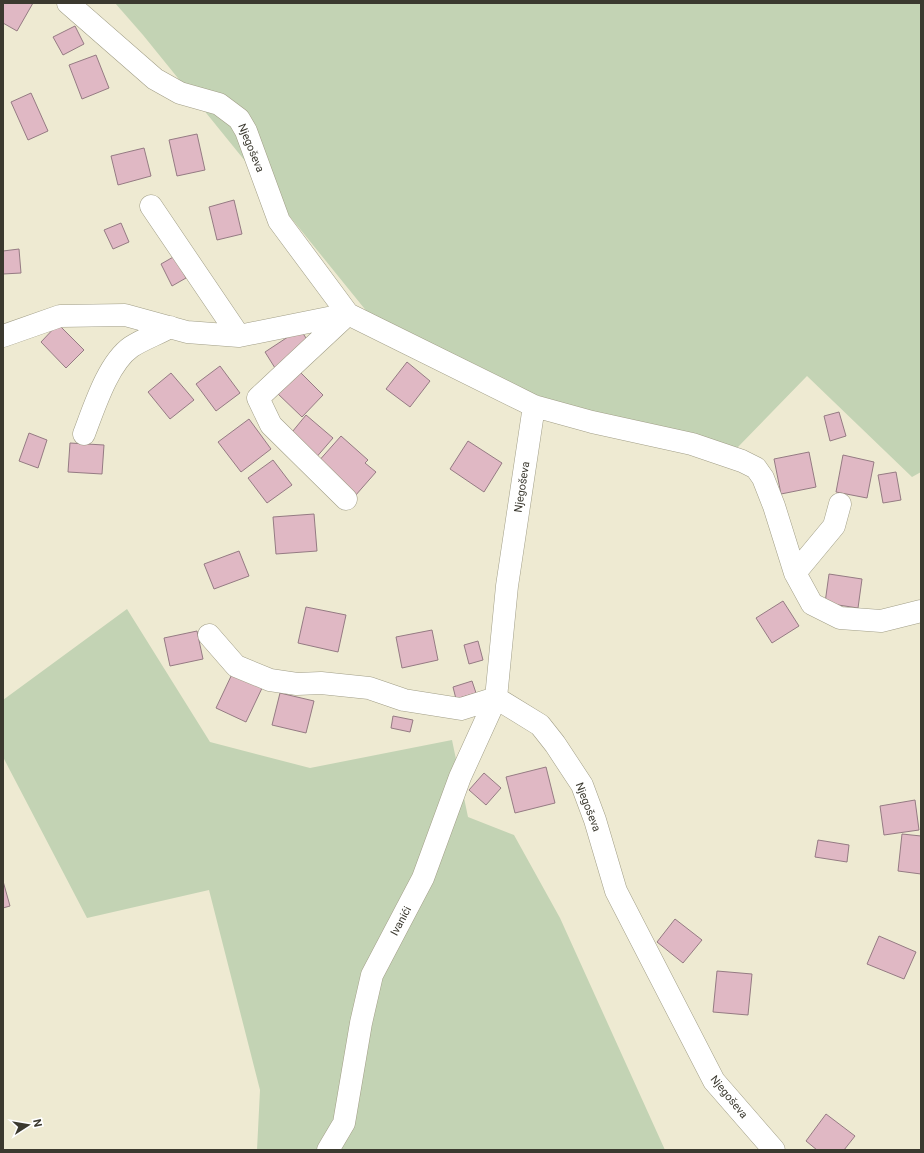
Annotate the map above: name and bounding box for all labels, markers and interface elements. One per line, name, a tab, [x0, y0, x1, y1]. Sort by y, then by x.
street label: Njegoševa	[235, 122, 267, 174]
street label: Njegoševa	[512, 461, 532, 513]
street label: Njegoševa	[573, 781, 603, 833]
street label: Ivanići	[388, 904, 414, 938]
street label: Njegoševa	[708, 1073, 750, 1121]
north arrow	[8, 1105, 48, 1145]
text: N	[30, 1118, 45, 1128]

